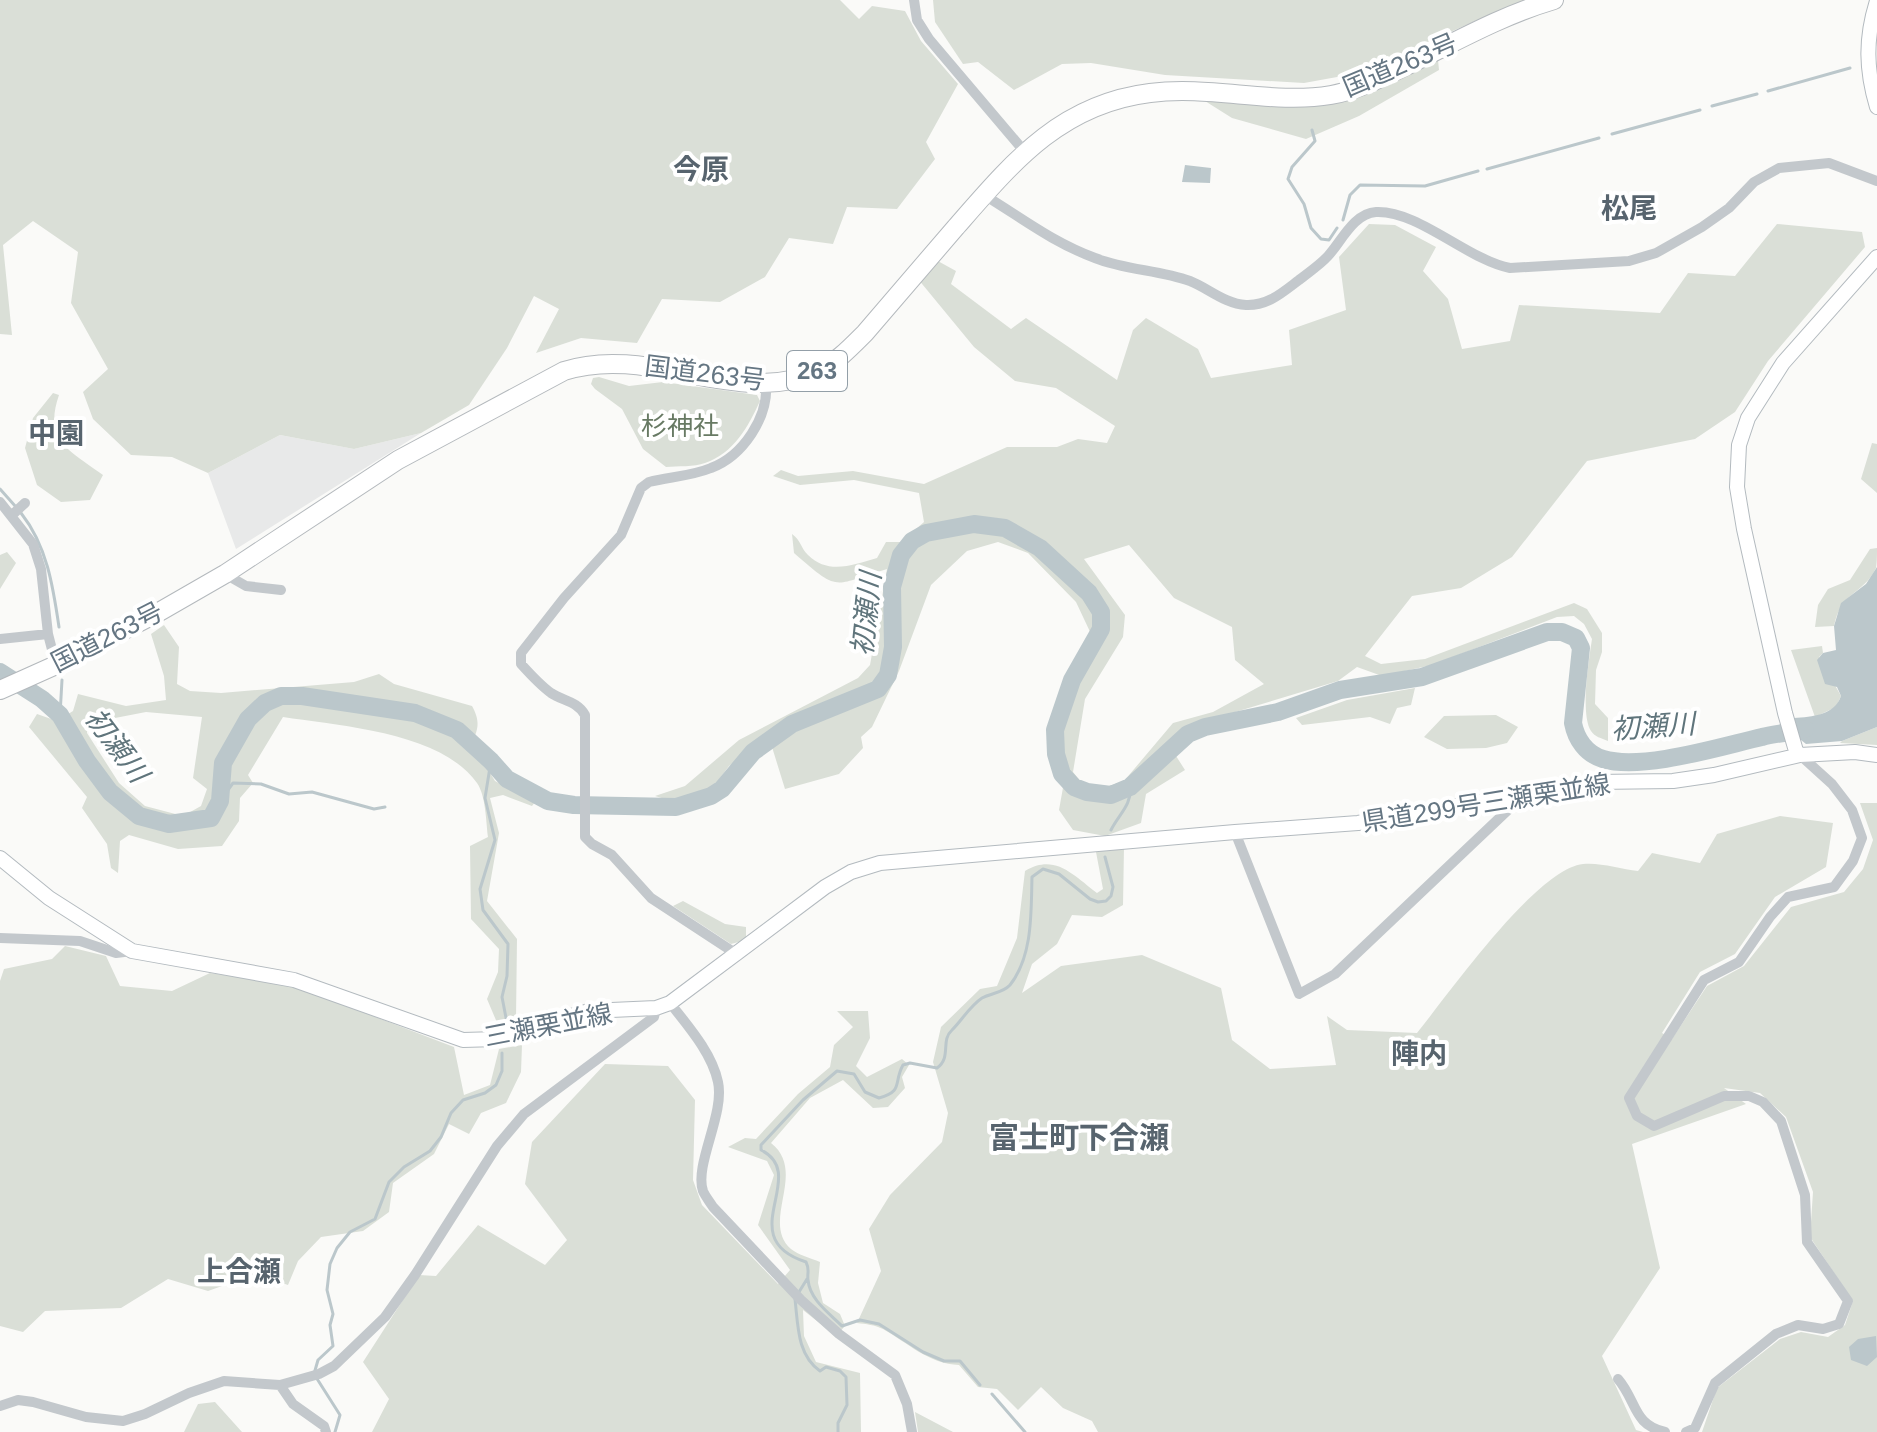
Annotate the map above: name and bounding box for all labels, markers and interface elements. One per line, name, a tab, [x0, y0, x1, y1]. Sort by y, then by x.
street label: 国道263号	[1338, 27, 1462, 103]
district label: 今原	[673, 154, 729, 185]
district label: 松尾	[1601, 193, 1657, 224]
street label: 国道263号	[643, 351, 767, 395]
road number: 263	[787, 351, 847, 391]
park label: 杉神社	[641, 411, 719, 441]
district label: 中園	[28, 418, 84, 449]
water label: 初瀬川	[847, 568, 887, 657]
street label: 国道263号	[46, 596, 168, 678]
water label: 初瀬川	[79, 702, 156, 791]
water label: 初瀬川	[1610, 708, 1699, 745]
street label: 県道299号三瀬栗並線	[1360, 769, 1612, 837]
street label: 三瀬栗並線	[481, 998, 615, 1052]
district label: 陣内	[1391, 1038, 1447, 1069]
district label: 富士町下合瀬	[989, 1121, 1169, 1154]
district label: 上合瀬	[197, 1256, 281, 1287]

